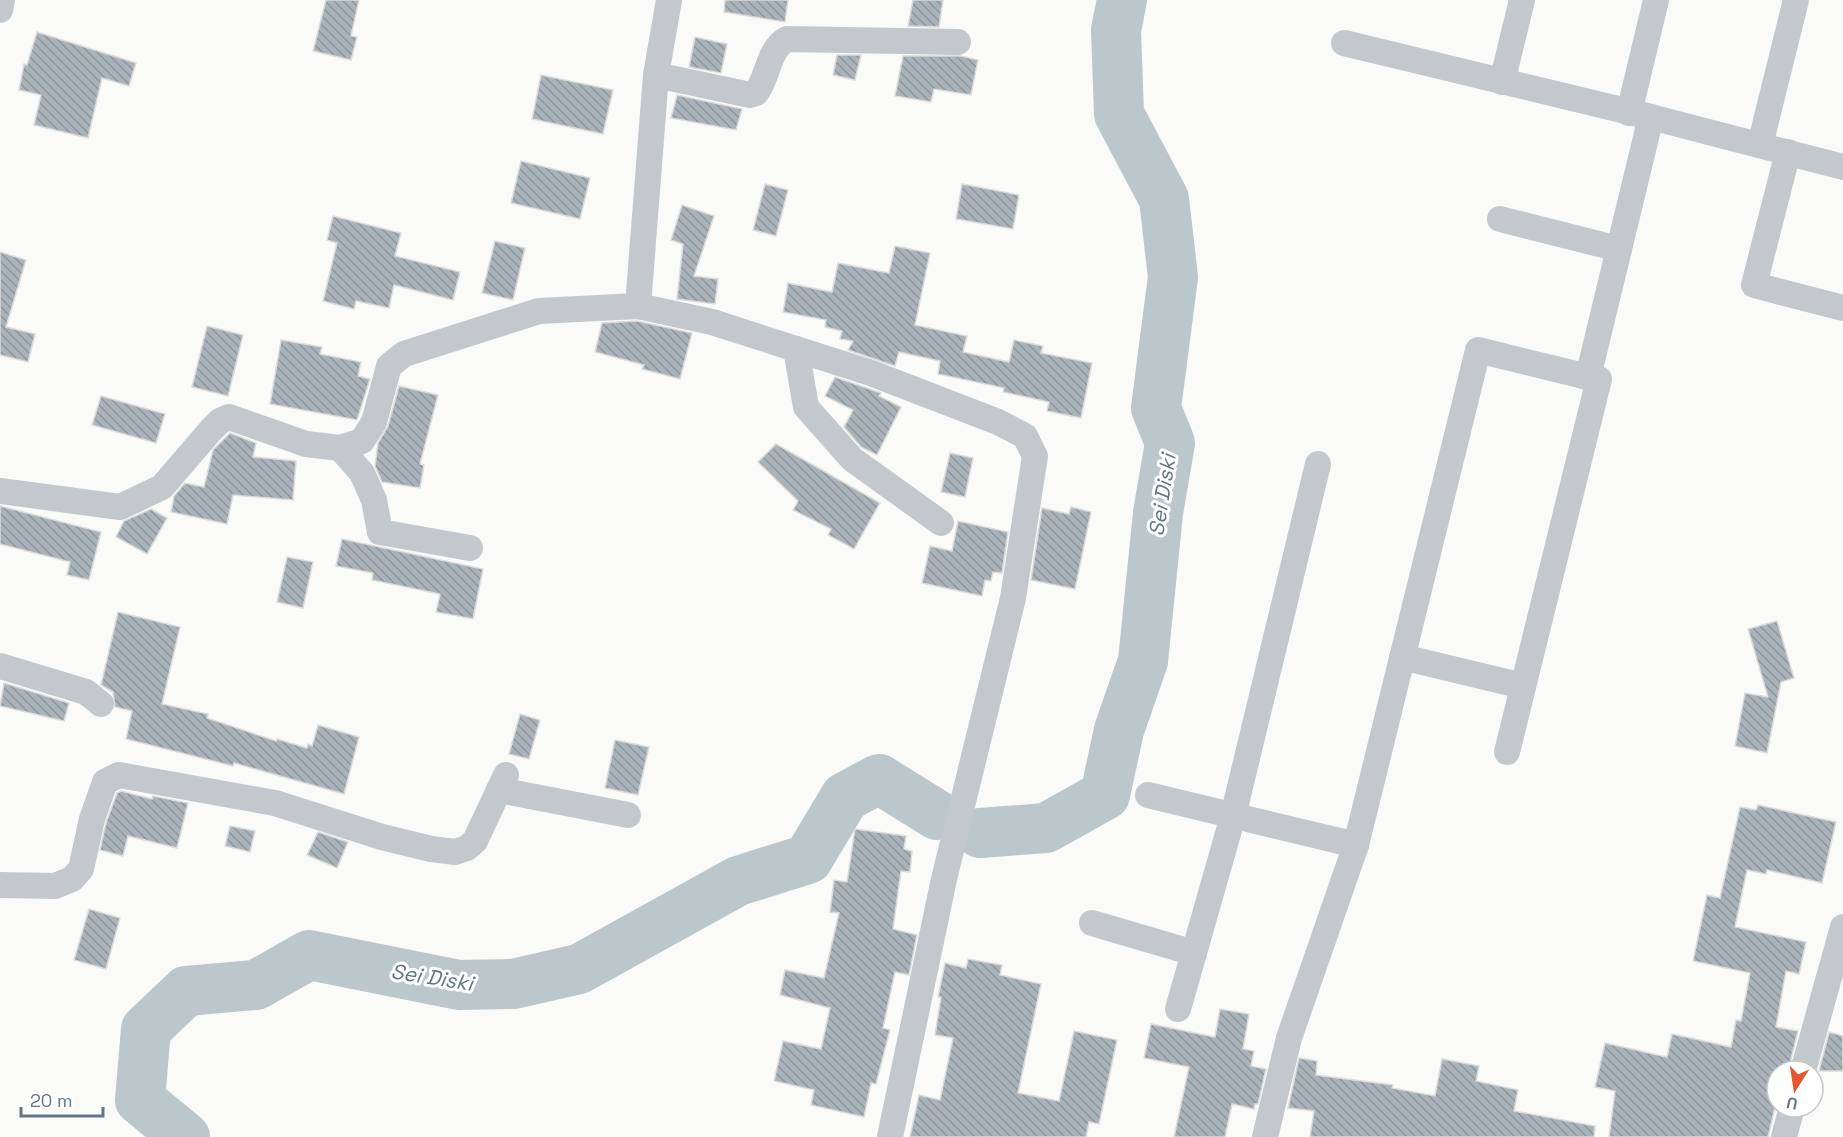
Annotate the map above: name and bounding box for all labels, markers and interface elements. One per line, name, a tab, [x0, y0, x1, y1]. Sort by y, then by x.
water label: Sei Diski	[1142, 449, 1182, 538]
water label: Sei Diski	[389, 957, 478, 997]
north arrow	[1765, 1059, 1825, 1119]
scale bar	[21, 1080, 104, 1118]
text: 20 m	[30, 1089, 73, 1112]
text: U	[1785, 1092, 1799, 1115]

